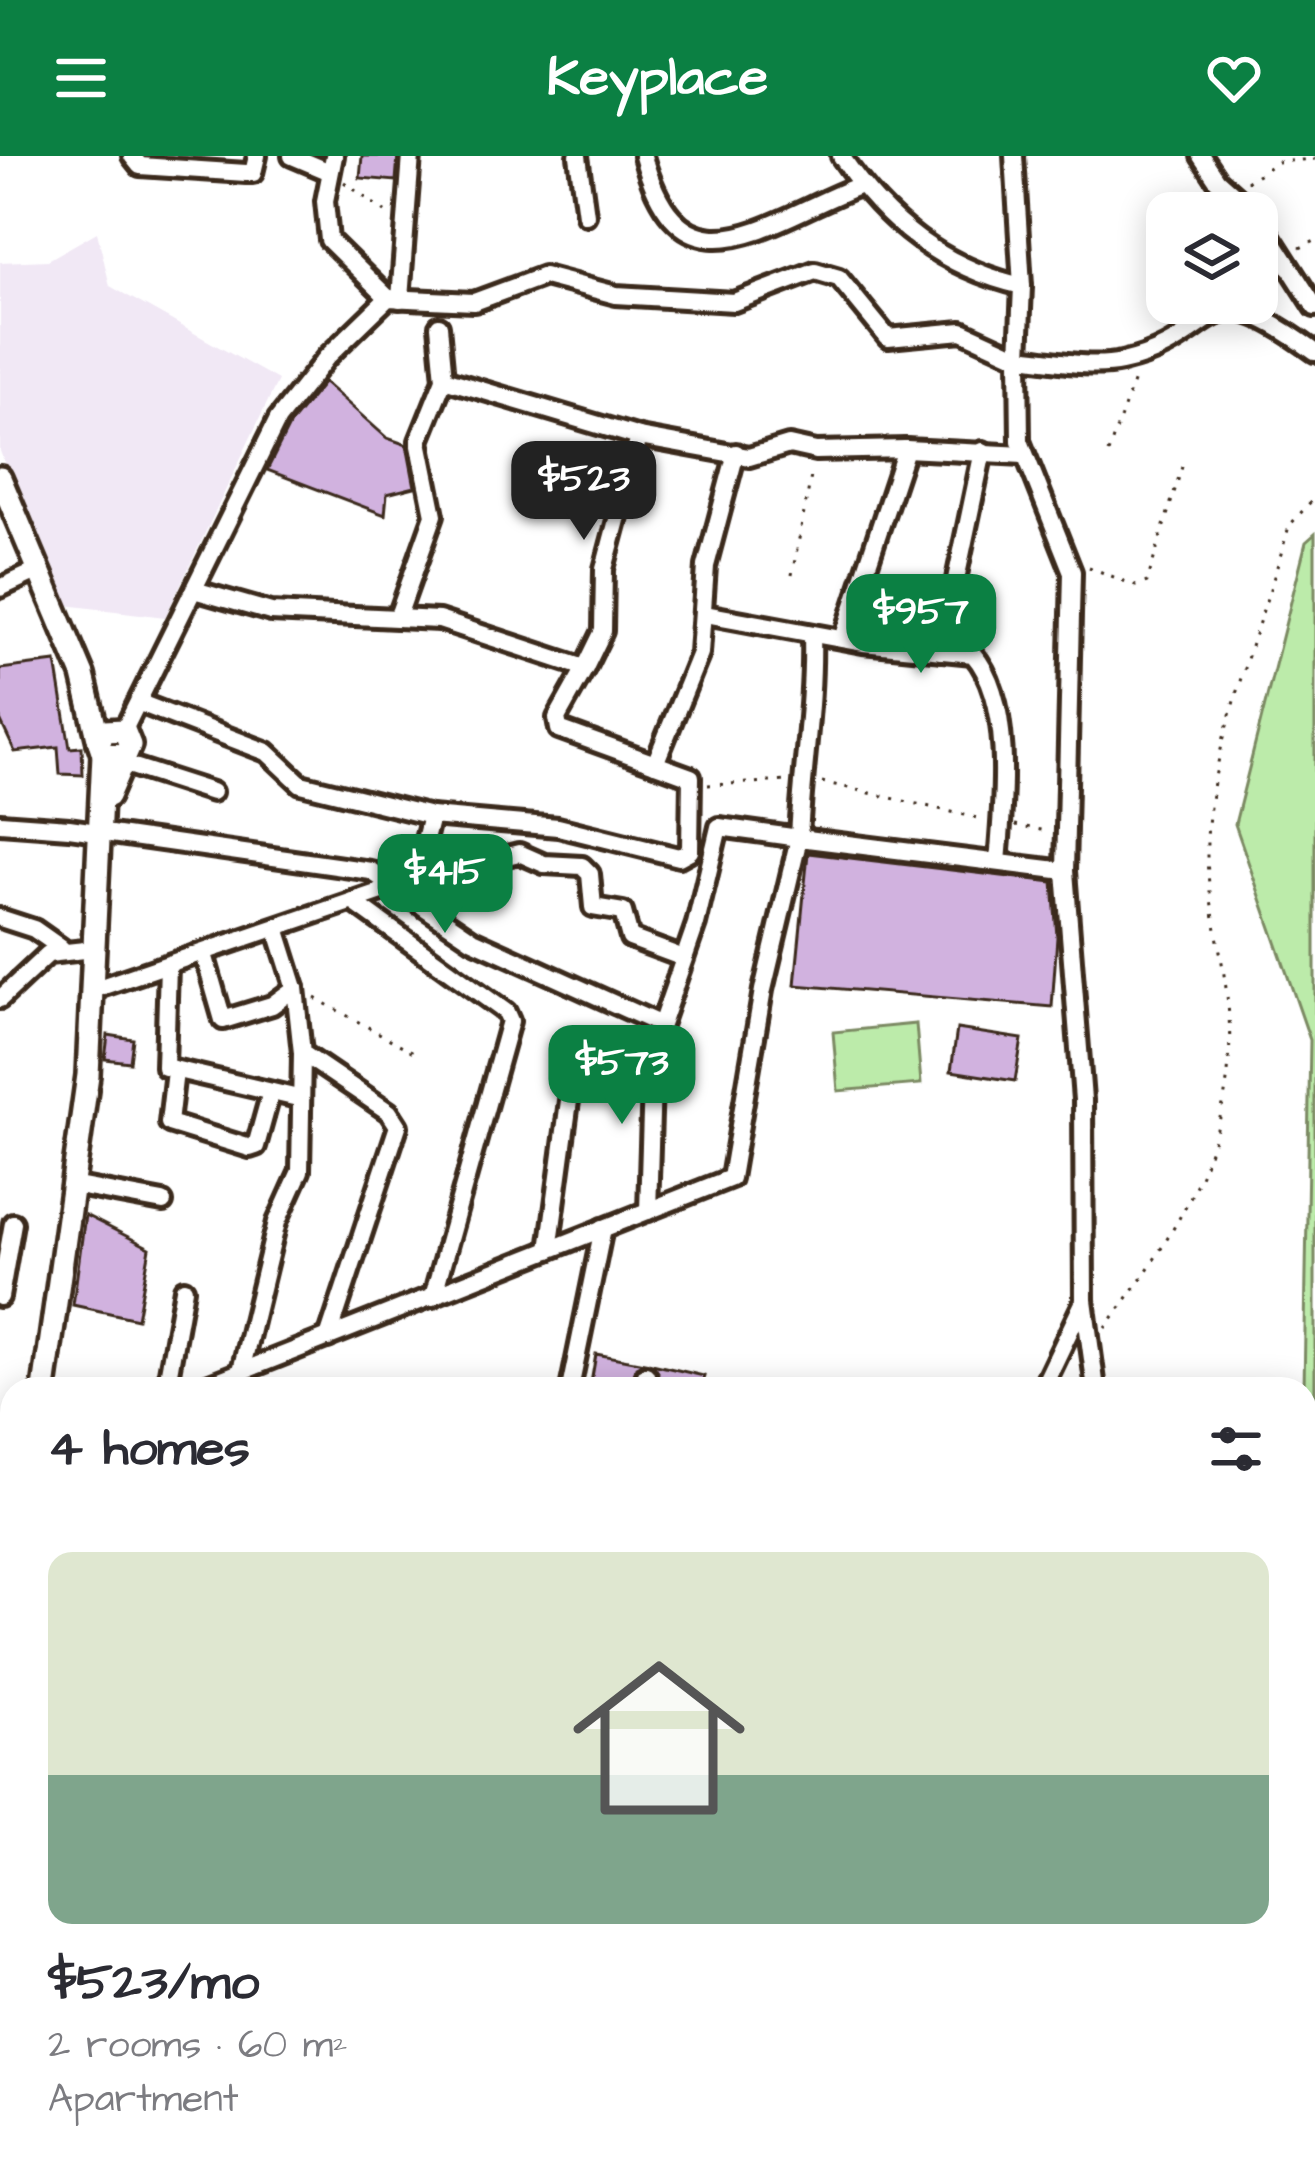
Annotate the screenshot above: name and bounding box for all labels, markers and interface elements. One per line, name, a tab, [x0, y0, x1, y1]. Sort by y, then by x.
text: Keyplace	[547, 41, 768, 116]
icon: menu	[48, 45, 114, 111]
icon: heart	[1201, 45, 1267, 111]
map controls	[1146, 192, 1278, 324]
button: layers	[1146, 192, 1278, 324]
pin: $523	[513, 441, 655, 543]
text: $523	[538, 453, 630, 507]
pin: $957	[850, 574, 992, 676]
text: $957	[873, 586, 969, 640]
pin: $415	[374, 834, 516, 936]
text: $415	[405, 846, 485, 900]
pin: $573	[551, 1025, 693, 1127]
text: $573	[575, 1037, 669, 1091]
text: 4 homes	[48, 1414, 250, 1485]
icon: filters	[1203, 1416, 1269, 1482]
icon: home	[551, 1630, 767, 1846]
text: $523/mo	[48, 1948, 259, 2019]
text: 2 rooms · 60 m²	[48, 2019, 348, 2073]
text: Apartment	[48, 2073, 239, 2127]

